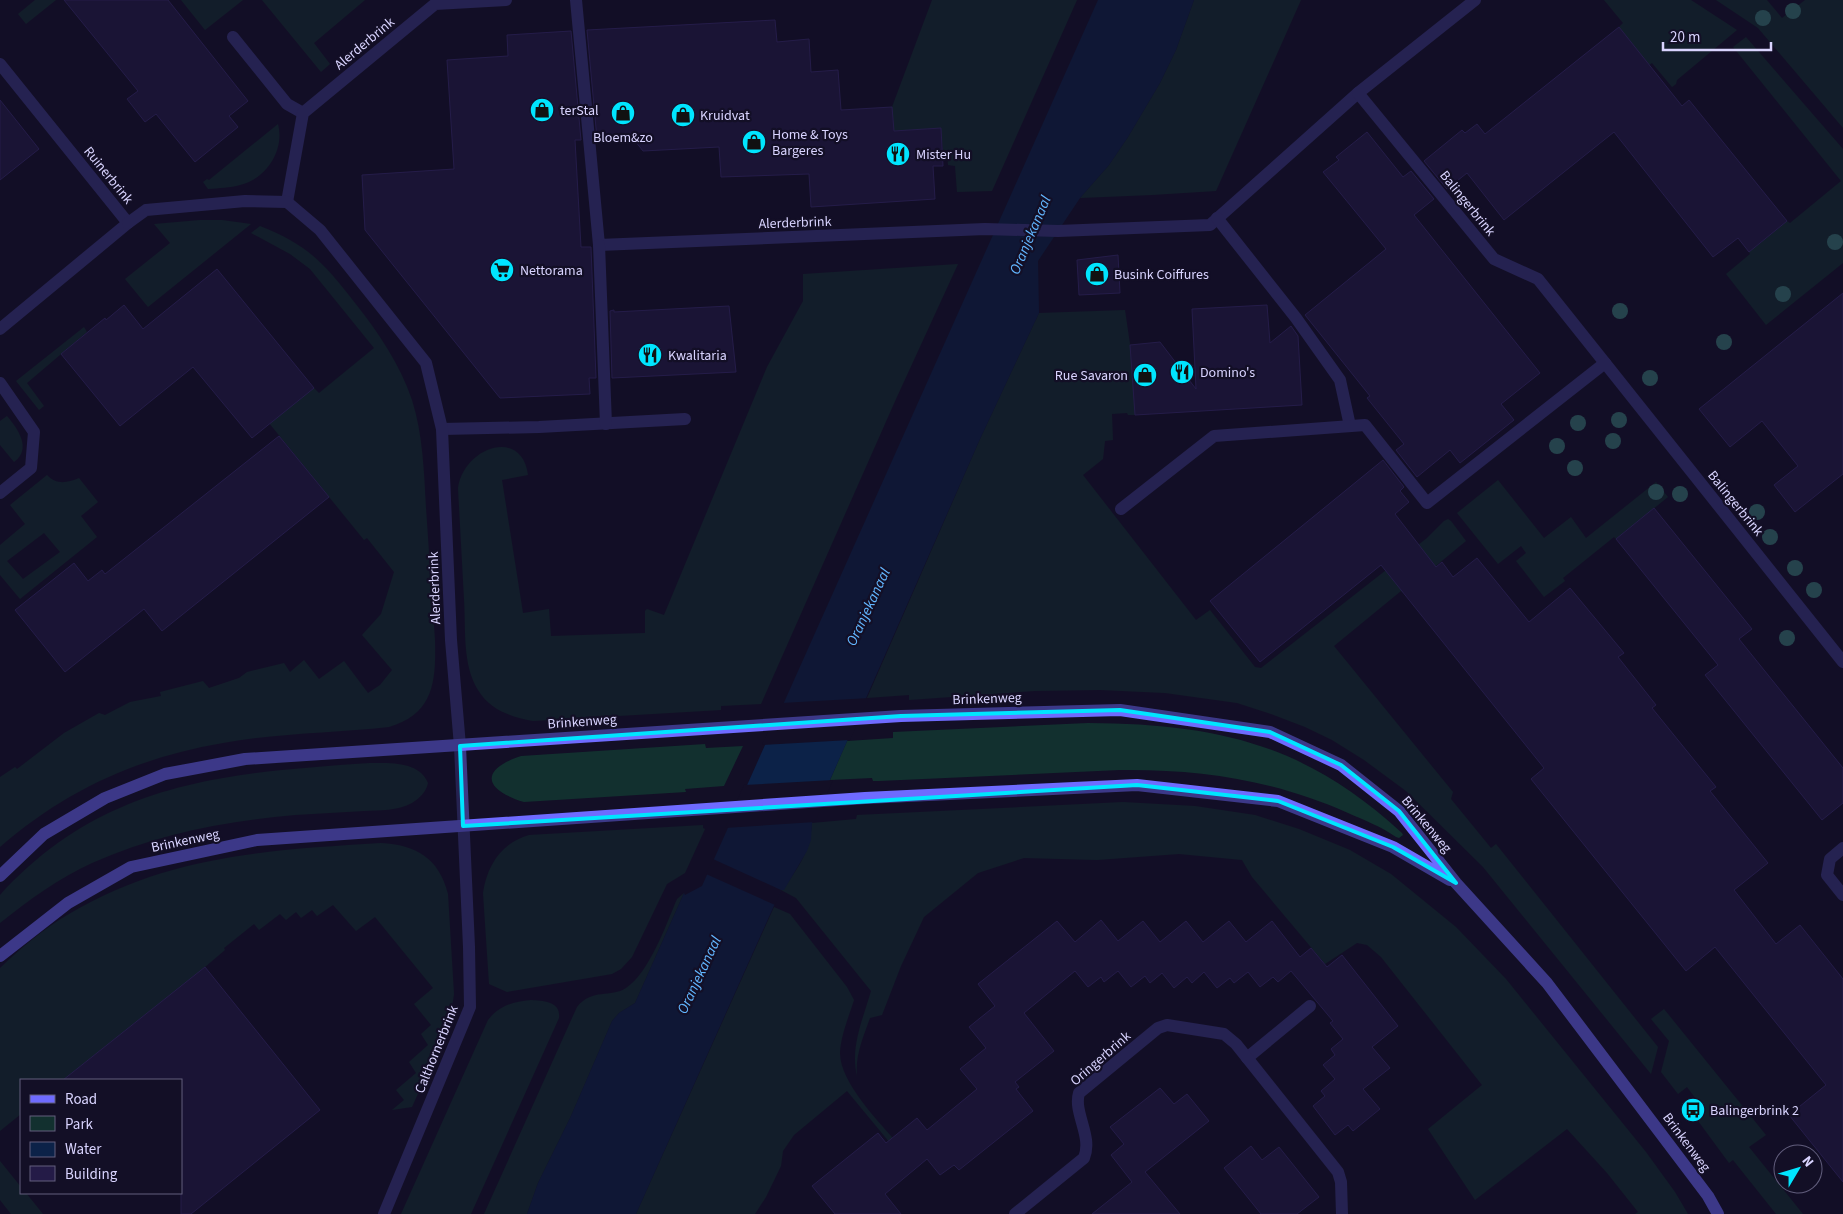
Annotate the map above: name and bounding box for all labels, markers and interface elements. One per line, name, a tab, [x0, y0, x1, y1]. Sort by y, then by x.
street label: Alerderbrink	[330, 13, 399, 75]
scale bar	[1663, 20, 1770, 52]
text: 20 m	[1670, 27, 1700, 48]
shop icon: terStal	[529, 97, 555, 123]
shop icon: Bloem&zo	[610, 100, 636, 126]
place label: terStal	[560, 101, 599, 121]
shop icon: Kruidvat	[670, 102, 696, 128]
place label: Kruidvat	[700, 106, 750, 126]
place label: Home & Toys Bargeres	[772, 125, 848, 161]
place label: Bloem&zo	[593, 128, 653, 148]
shop icon: Home & Toys Bargeres	[741, 129, 767, 155]
restaurant icon: Mister Hu	[885, 141, 911, 167]
street label: Ruinerbrink	[79, 142, 138, 209]
place label: Mister Hu	[916, 145, 971, 165]
street label: Balingerbrink	[1435, 167, 1500, 241]
water label: Oranjekanaal	[1004, 192, 1057, 278]
street label: Alerderbrink	[758, 212, 832, 234]
supermarket icon: Nettorama	[489, 257, 515, 283]
place label: Nettorama	[520, 261, 583, 281]
shop icon: Busink Coiffures	[1084, 261, 1110, 287]
place label: Busink Coiffures	[1114, 265, 1209, 285]
restaurant icon: Kwalitaria	[637, 342, 663, 368]
place label: Kwalitaria	[668, 346, 727, 366]
restaurant icon: Domino's	[1169, 359, 1195, 385]
shop icon: Rue Savaron	[1132, 362, 1158, 388]
place label: Domino's	[1200, 363, 1255, 383]
place label: Rue Savaron	[1055, 366, 1128, 386]
street label: Balingerbrink	[1703, 467, 1768, 541]
street label: Alerderbrink	[424, 551, 446, 625]
water label: Oranjekanaal	[841, 565, 896, 650]
street label: Brinkenweg	[952, 688, 1022, 710]
street label: Brinkenweg	[547, 710, 617, 734]
street label: Brinkenweg	[1396, 792, 1456, 858]
street label: Brinkenweg	[149, 824, 221, 858]
water label: Oranjekanaal	[672, 933, 727, 1018]
street label: Calthornerbrink	[410, 1002, 464, 1096]
street label: Oringerbrink	[1066, 1027, 1135, 1091]
legend	[20, 1079, 182, 1194]
text: Road	[65, 1089, 97, 1110]
bus stop icon: Balingerbrink 2	[1680, 1097, 1706, 1123]
place label: Balingerbrink 2	[1710, 1101, 1799, 1121]
street label: Brinkenweg	[1657, 1109, 1715, 1176]
text: Park	[65, 1114, 94, 1135]
text: Water	[65, 1139, 102, 1160]
north arrow	[1773, 1144, 1823, 1194]
text: N	[1797, 1152, 1818, 1171]
text: Building	[65, 1164, 118, 1185]

